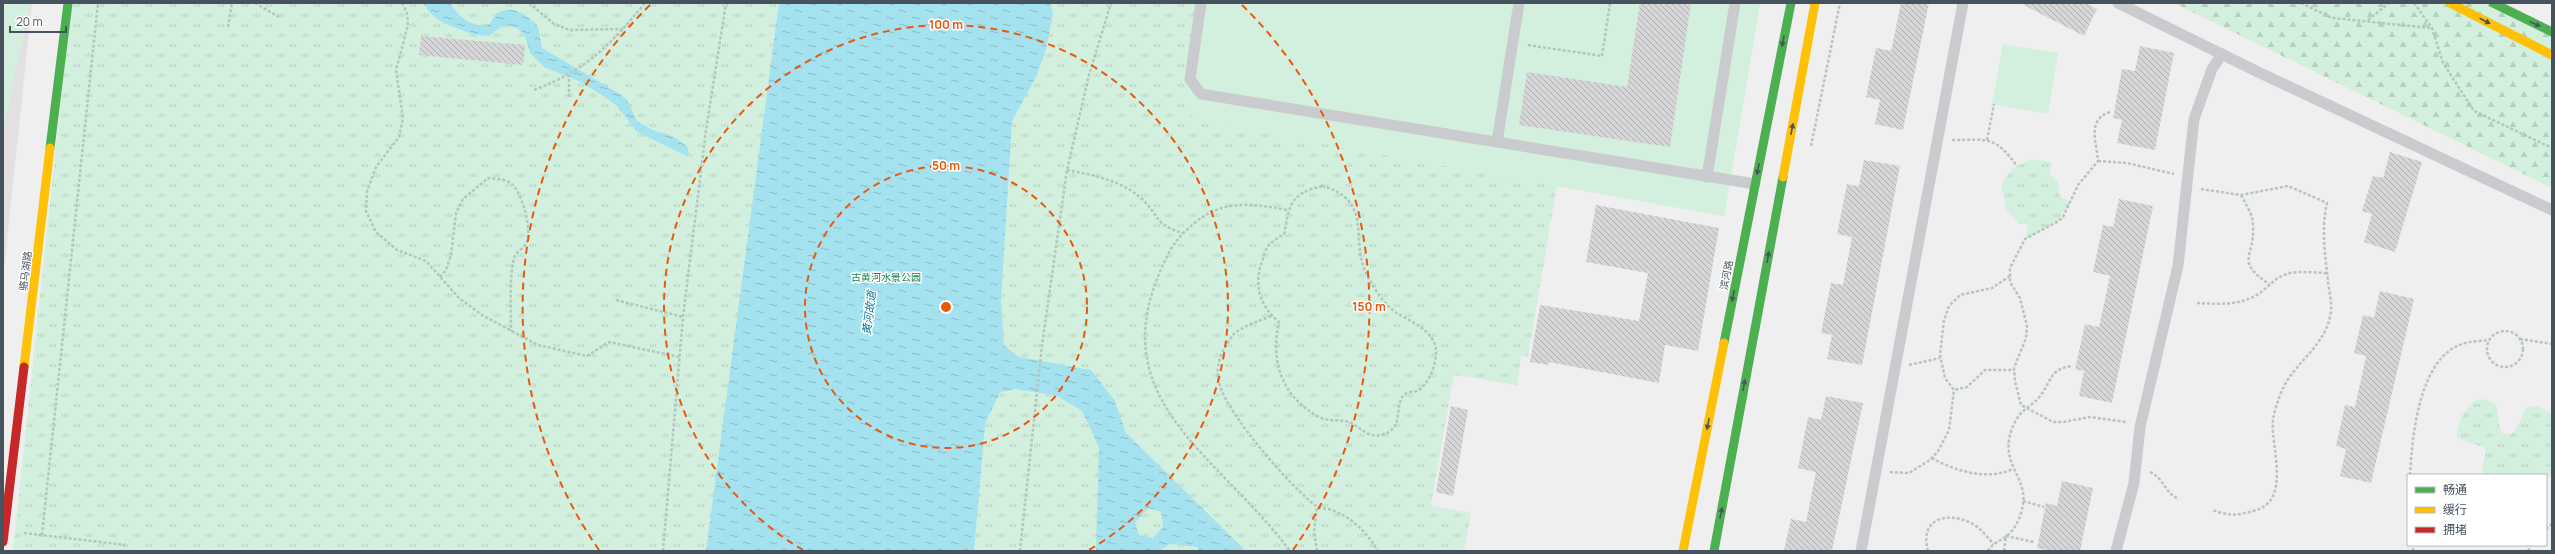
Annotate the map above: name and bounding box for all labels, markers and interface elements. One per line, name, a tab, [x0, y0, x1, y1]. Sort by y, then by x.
scale bar	[10, 8, 66, 34]
text: 20 m	[16, 13, 43, 30]
text: 100 m	[929, 16, 963, 33]
one-way arrow	[2479, 17, 2491, 24]
one-way arrow	[2530, 21, 2541, 27]
one-way arrow	[1780, 35, 1786, 47]
one-way arrow	[1789, 123, 1795, 135]
text: 50 m	[932, 157, 960, 174]
one-way arrow	[1755, 163, 1761, 175]
street label: 骆马湖路	[16, 250, 34, 292]
one-way arrow	[1765, 251, 1771, 263]
street label: 滨河路	[1716, 259, 1736, 291]
park label: 古黄河水景公园	[851, 270, 921, 284]
water label: 黄河故道	[858, 288, 879, 336]
one-way arrow	[1730, 290, 1736, 303]
text: 150 m	[1352, 298, 1386, 315]
centre of rings	[939, 300, 953, 314]
one-way arrow	[1742, 379, 1748, 391]
one-way arrow	[1705, 418, 1711, 430]
legend	[2407, 474, 2547, 546]
text: 畅通	[2443, 481, 2467, 498]
text: 缓行	[2443, 501, 2467, 518]
one-way arrow	[1718, 507, 1724, 519]
text: 拥堵	[2443, 521, 2467, 538]

